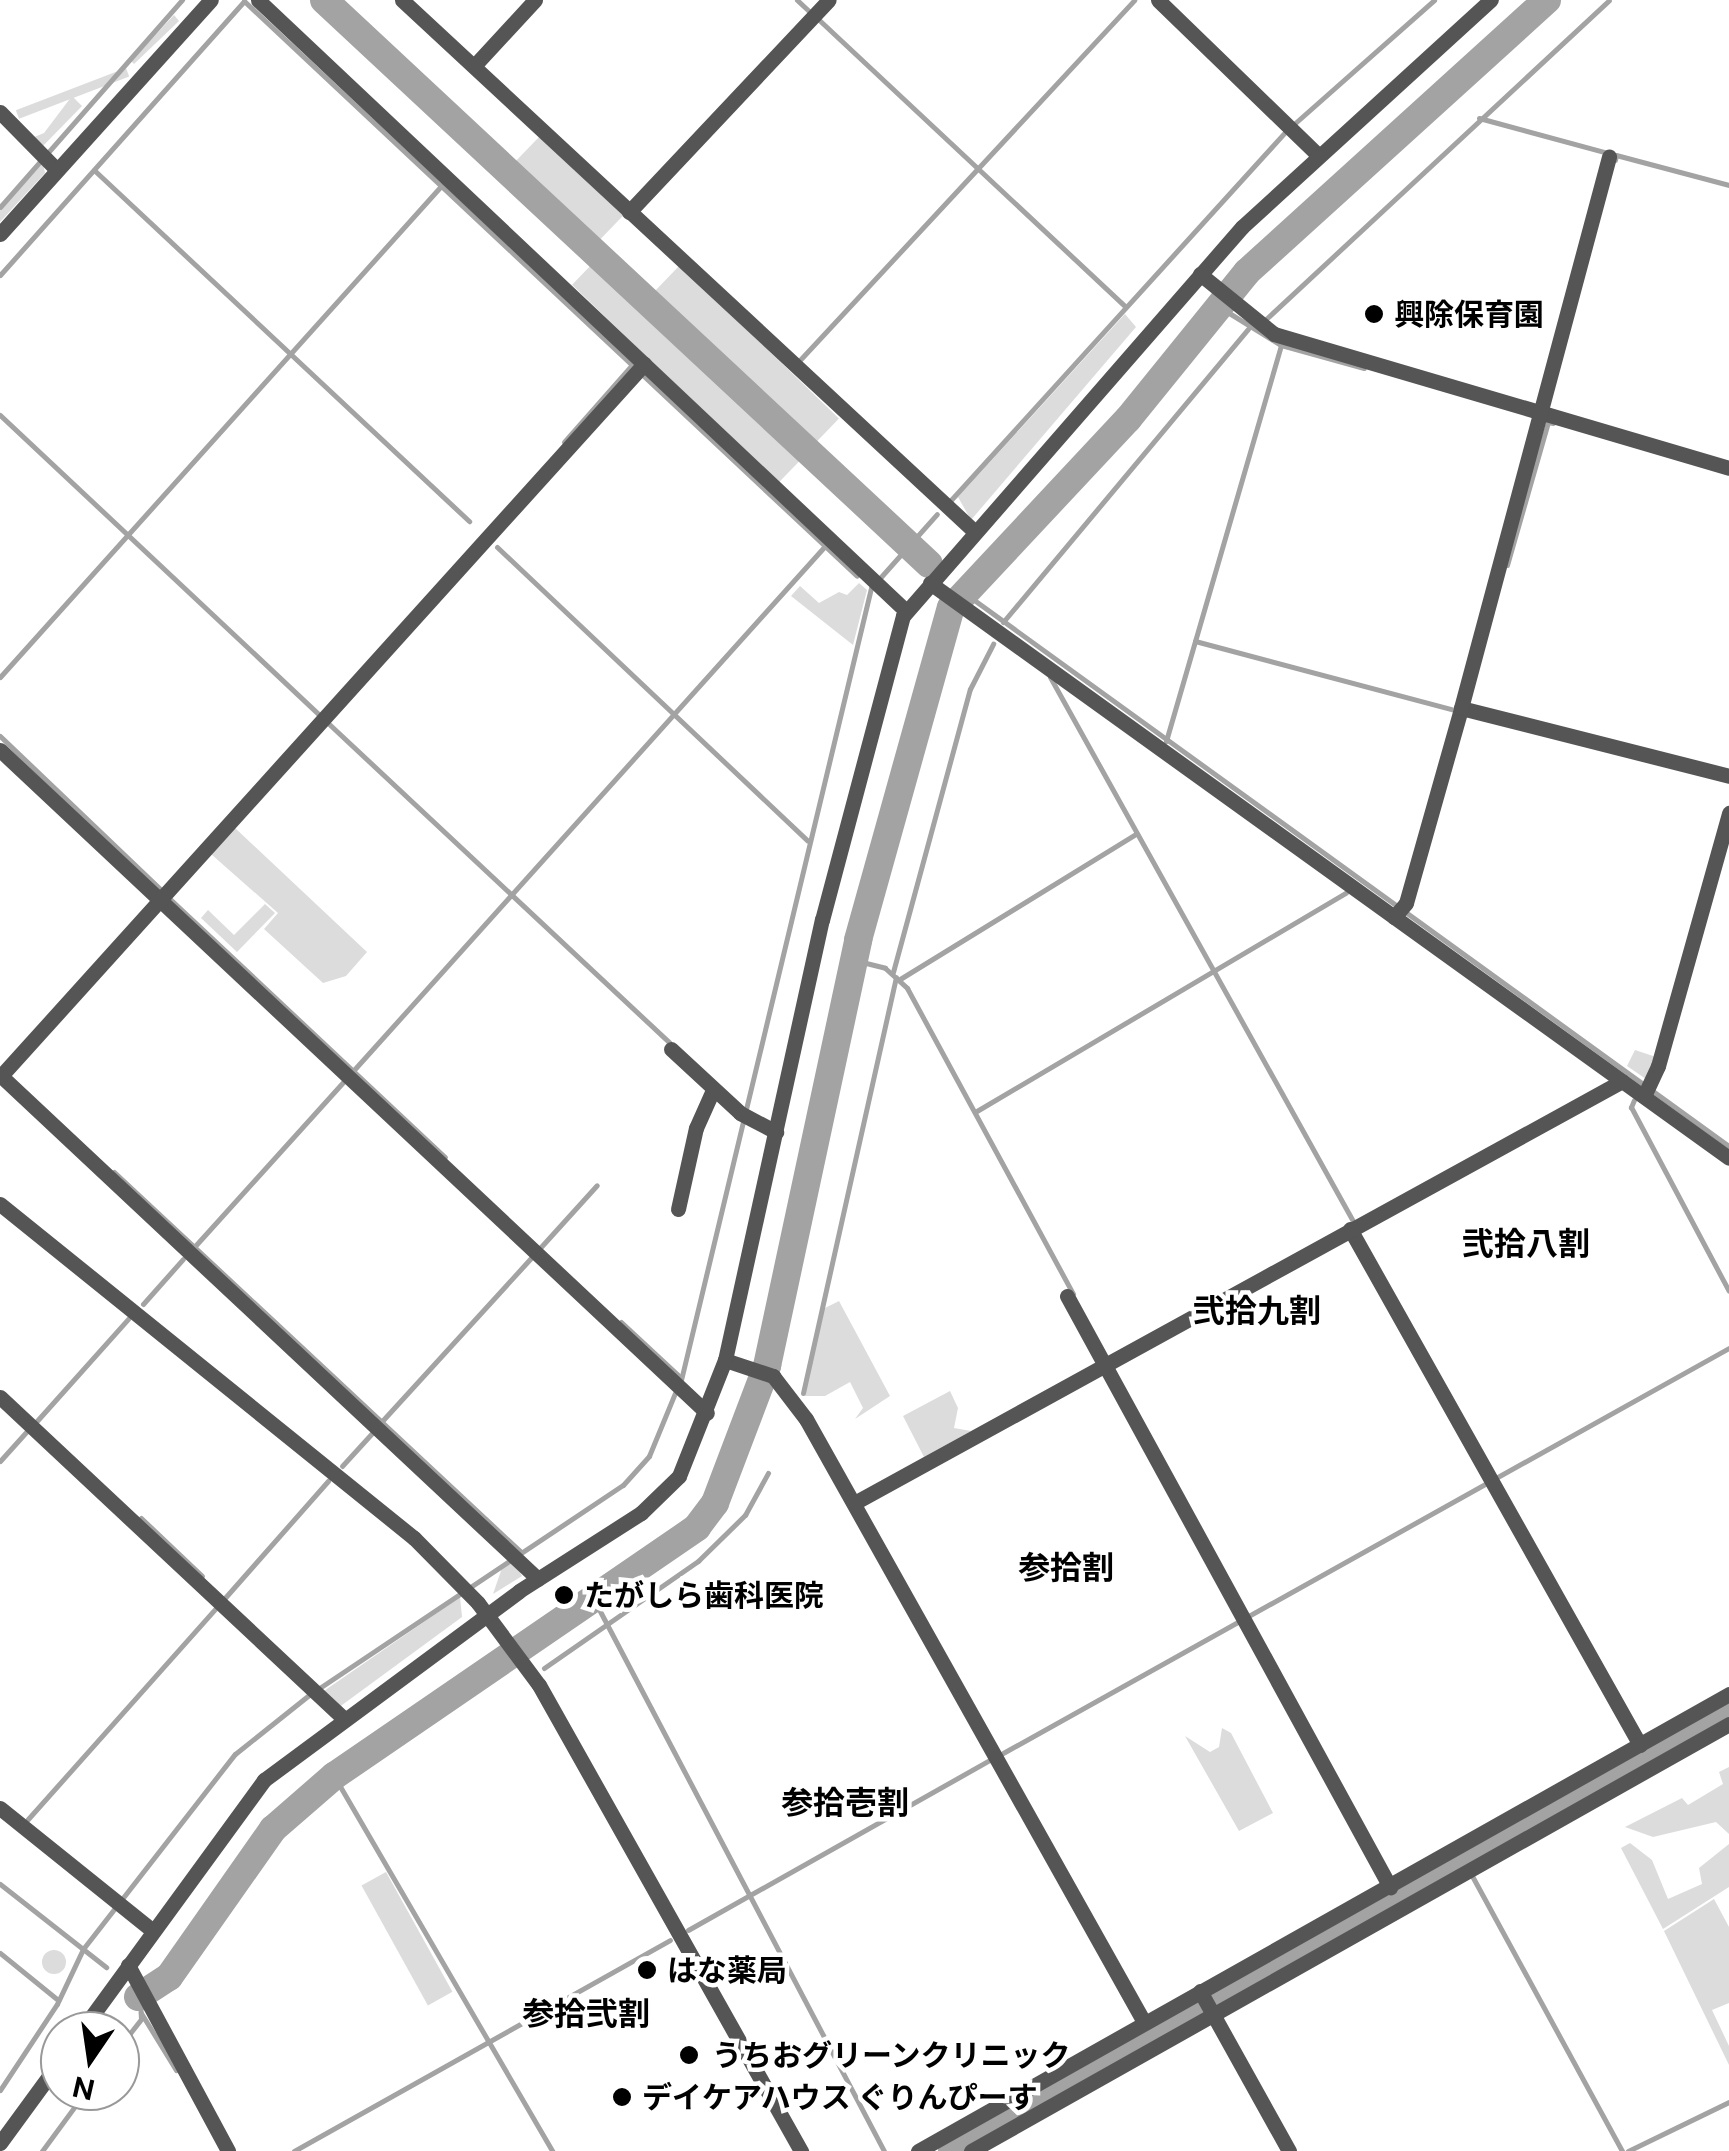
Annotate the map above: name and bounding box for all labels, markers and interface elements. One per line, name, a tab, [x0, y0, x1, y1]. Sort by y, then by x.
place label: 興除保育園	[1394, 296, 1544, 332]
marker: 興除保育園	[1363, 303, 1385, 325]
district label: 弐拾八割	[1462, 1225, 1590, 1263]
district label: 弐拾九割	[1193, 1292, 1321, 1330]
district label: 参拾割	[1018, 1549, 1114, 1587]
place label: たがしら歯科医院	[584, 1577, 824, 1613]
marker: たがしら歯科医院	[553, 1584, 575, 1606]
district label: 参拾壱割	[781, 1784, 909, 1822]
place label: はな薬局	[667, 1952, 787, 1988]
marker: はな薬局	[636, 1959, 658, 1981]
district label: 参拾弐割	[522, 1995, 650, 2033]
north arrow	[40, 2011, 140, 2111]
place label: うちおグリーンクリニック	[712, 2037, 1072, 2073]
marker: うちおグリーンクリニック	[676, 2042, 702, 2068]
text: N	[69, 2070, 98, 2107]
place label: デイケアハウス ぐりんぴーす	[642, 2079, 1039, 2115]
marker: デイケアハウス ぐりんぴーす	[611, 2086, 633, 2108]

